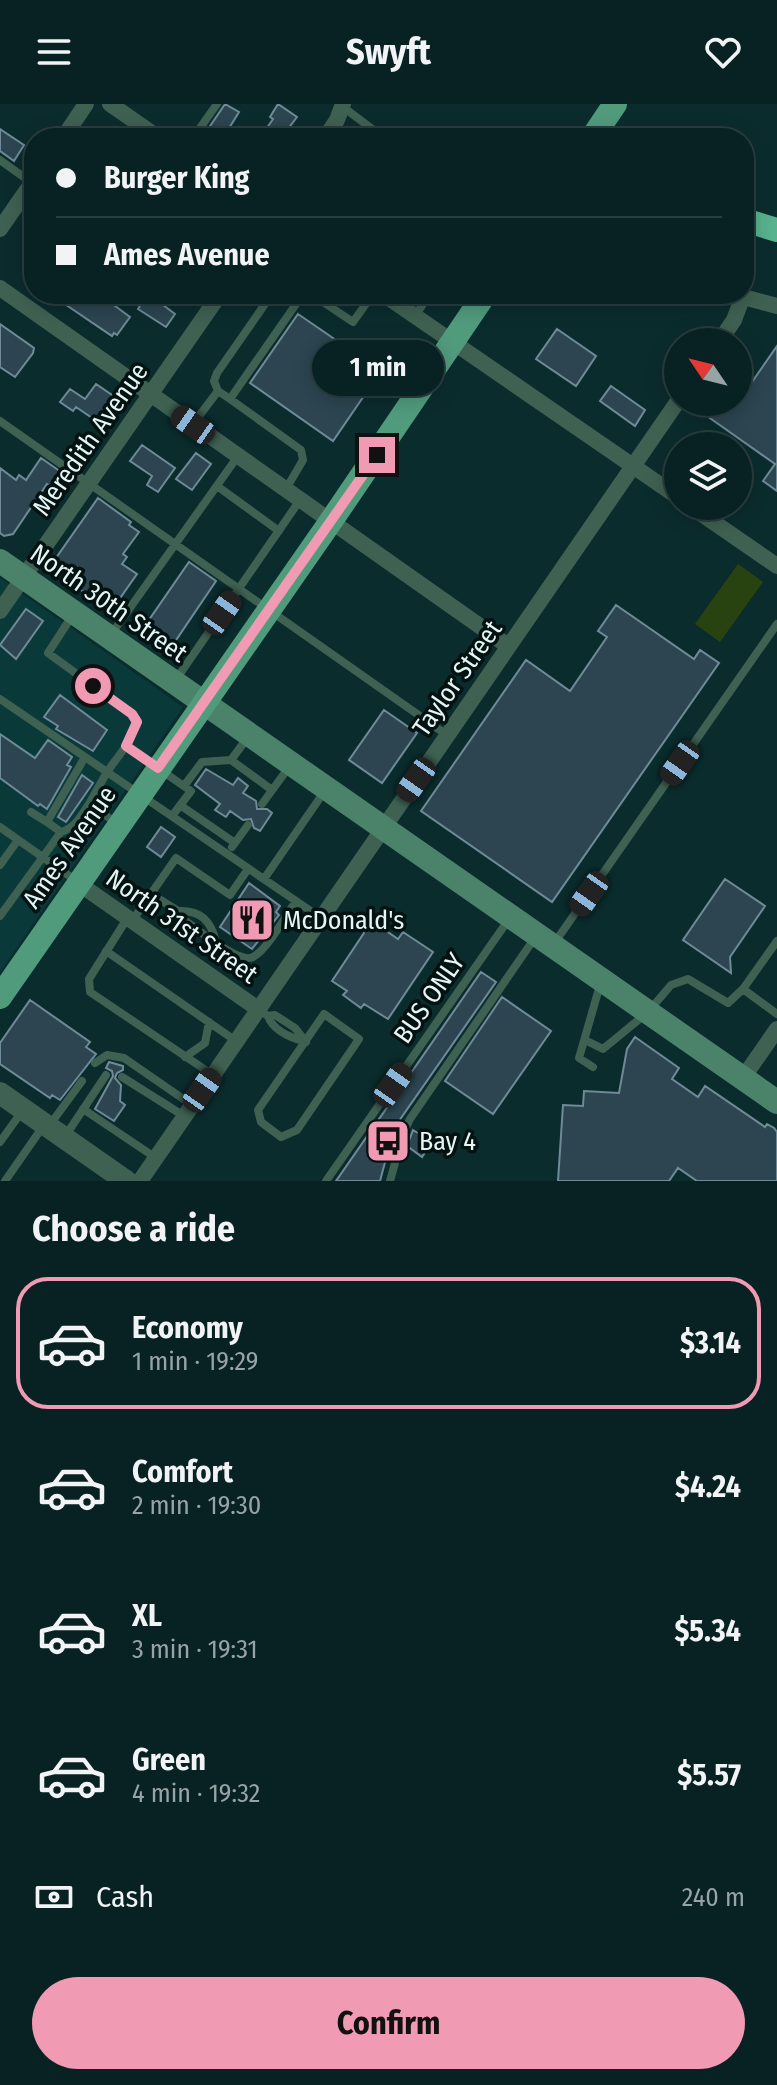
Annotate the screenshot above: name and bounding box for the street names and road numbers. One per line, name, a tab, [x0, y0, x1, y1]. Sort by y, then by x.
street label: Meredith Avenue	[26, 357, 155, 522]
street label: North 30th Street	[24, 538, 194, 669]
street label: Taylor Street	[406, 614, 509, 742]
street label: Ames Avenue	[16, 780, 123, 914]
street label: North 31st Street	[100, 863, 264, 990]
street label: BUS ONLY	[387, 947, 472, 1049]

